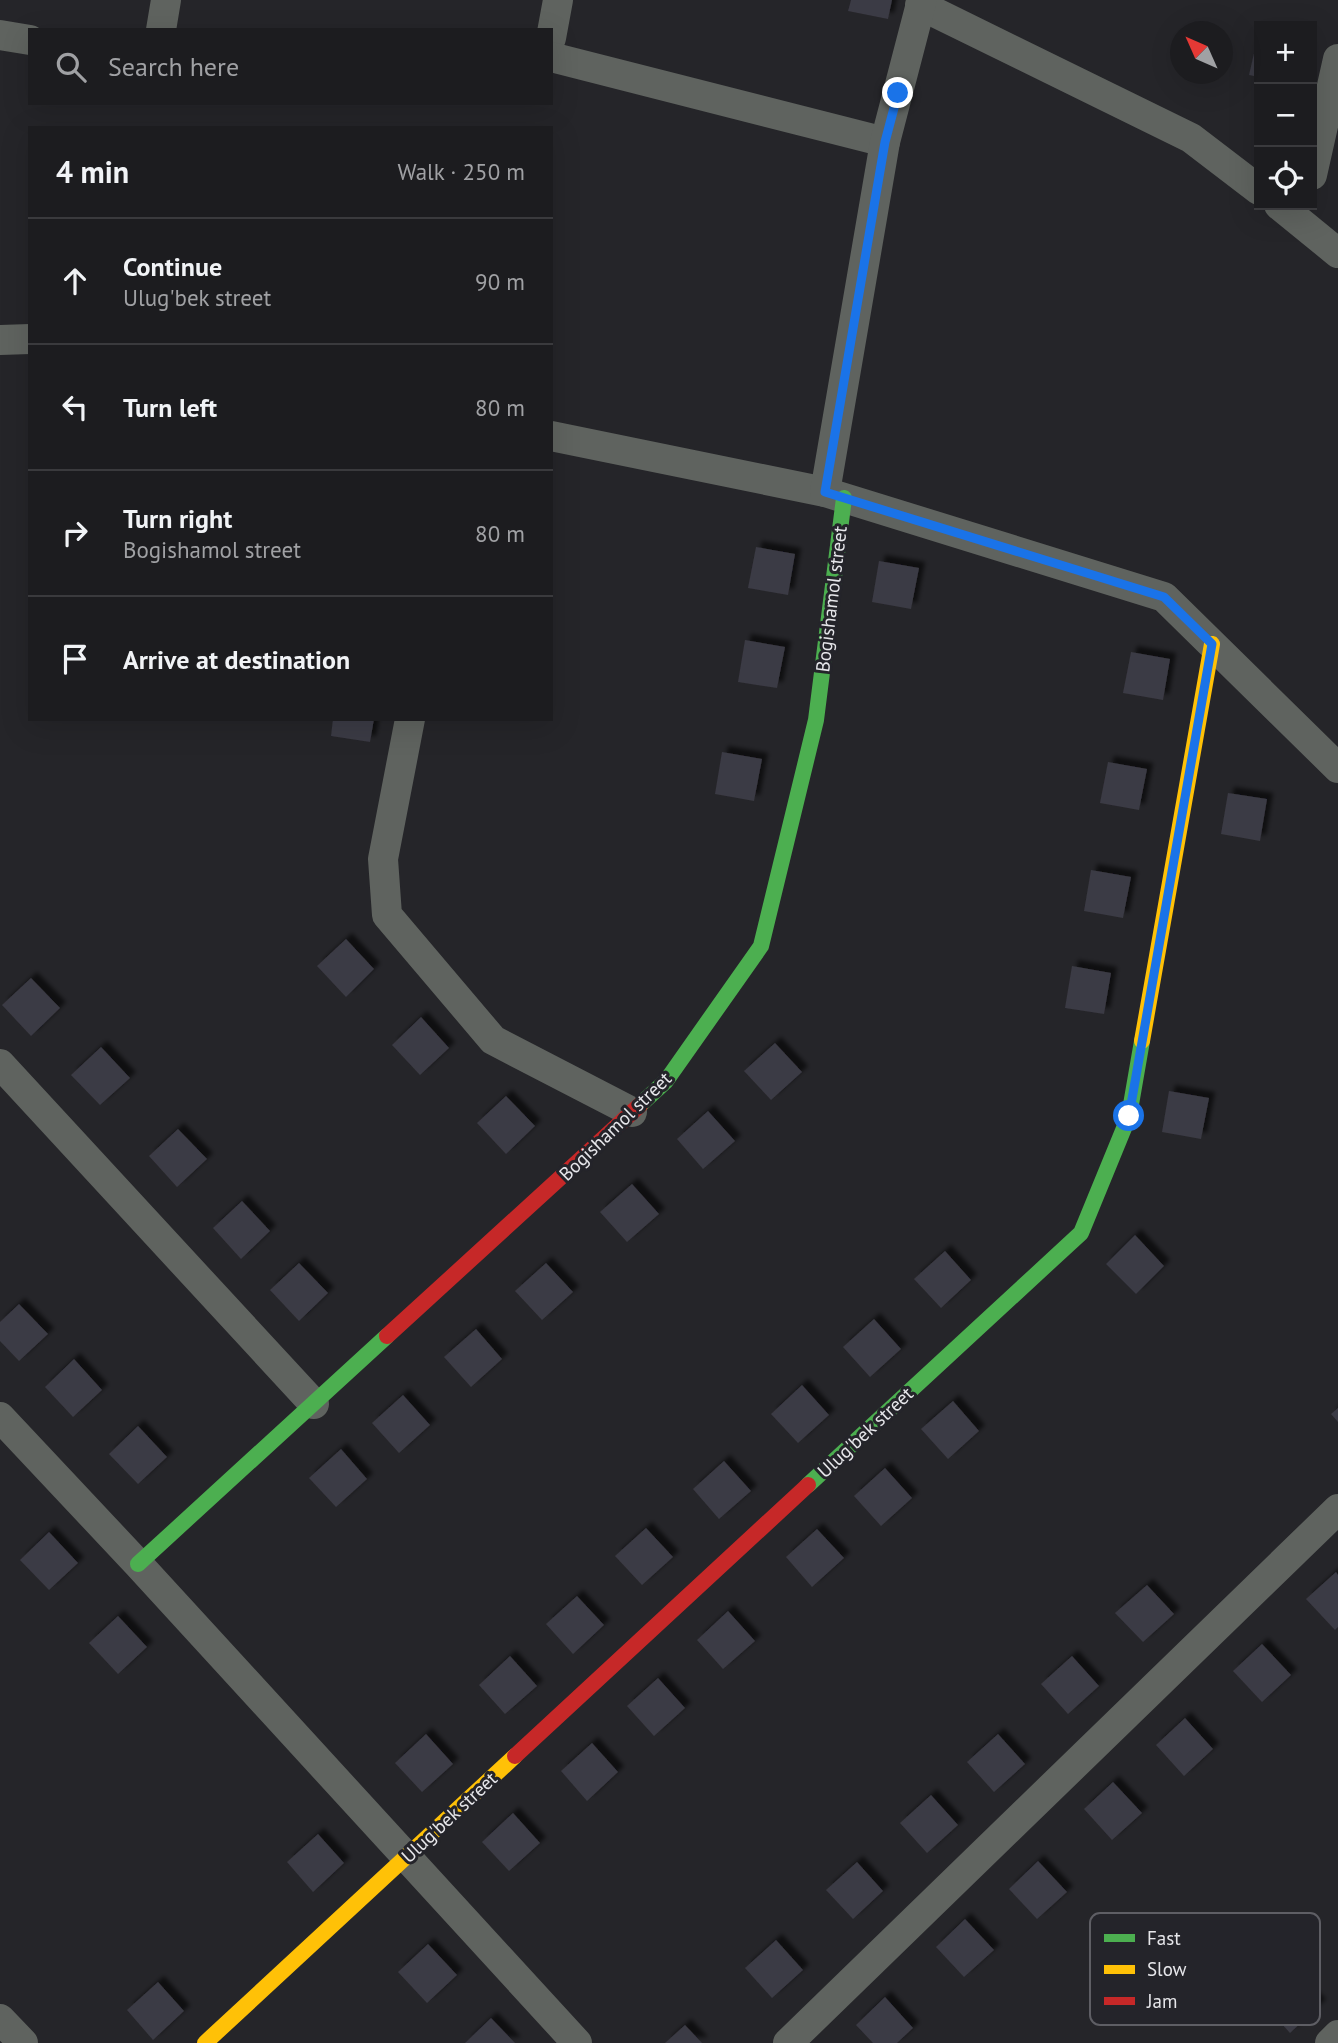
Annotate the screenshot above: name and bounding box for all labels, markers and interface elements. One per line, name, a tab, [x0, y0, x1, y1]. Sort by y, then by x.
north arrow	[1170, 21, 1233, 84]
map controls	[1254, 21, 1317, 210]
button: +	[1254, 21, 1317, 84]
search box	[28, 28, 553, 105]
icon: search	[52, 48, 90, 86]
text: Search here	[108, 50, 239, 83]
route end	[882, 77, 913, 108]
button: −	[1254, 84, 1317, 147]
button: locate	[1254, 147, 1317, 210]
text: 4 min	[56, 152, 129, 191]
text: Walk · 250 m	[398, 157, 525, 186]
text: Continue	[123, 250, 222, 283]
icon: ahead	[56, 262, 94, 300]
text: 90 m	[475, 267, 525, 296]
text: Ulug'bek street	[123, 283, 271, 312]
icon: left	[56, 388, 94, 426]
text: Turn left	[123, 391, 217, 424]
text: 80 m	[475, 393, 525, 422]
text: Turn right	[123, 502, 232, 535]
icon: right	[56, 514, 94, 552]
text: 80 m	[475, 519, 525, 548]
street label: Bogishamol street	[810, 524, 852, 673]
text: Bogishamol street	[123, 535, 301, 564]
icon: arrive	[56, 640, 94, 678]
text: Arrive at destination	[123, 643, 350, 676]
street label: Bogishamol street	[554, 1066, 677, 1186]
route start	[1113, 1100, 1144, 1131]
street label: Ulug'bek street	[812, 1381, 918, 1483]
street label: Ulug'bek street	[396, 1766, 502, 1868]
legend	[1090, 1913, 1320, 2025]
text: Fast	[1147, 1926, 1181, 1950]
text: Slow	[1147, 1957, 1187, 1981]
text: Jam	[1146, 1989, 1177, 2013]

